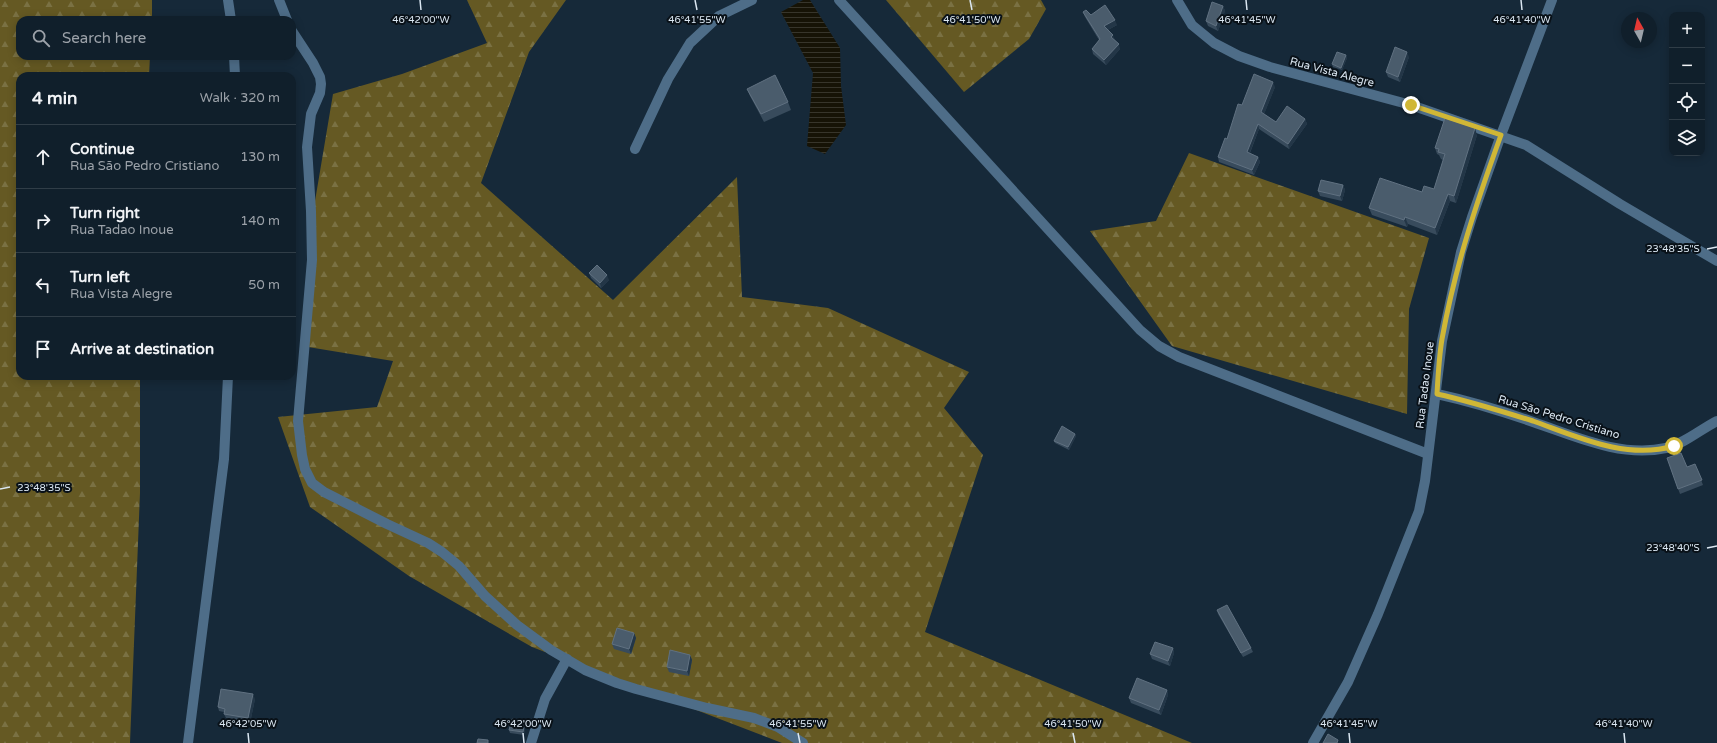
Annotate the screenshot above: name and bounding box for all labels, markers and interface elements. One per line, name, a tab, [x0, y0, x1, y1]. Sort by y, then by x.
north arrow	[1621, 12, 1657, 48]
map controls	[1669, 12, 1705, 156]
button: +	[1669, 12, 1705, 48]
text: 46°42'00"W	[392, 14, 450, 26]
text: 46°41'55"W	[668, 14, 726, 26]
text: 46°41'50"W	[943, 14, 1001, 26]
text: 46°41'45"W	[1218, 14, 1276, 26]
text: 46°41'40"W	[1493, 14, 1551, 26]
search box	[16, 16, 296, 60]
icon: search	[30, 27, 52, 49]
text: Search here	[62, 29, 146, 47]
button: −	[1669, 48, 1705, 84]
street label: Rua Vista Alegre	[1288, 55, 1376, 89]
button: locate	[1669, 84, 1705, 120]
text: 4 min	[32, 88, 77, 109]
text: Walk · 320 m	[200, 90, 280, 106]
route end	[1402, 96, 1420, 114]
button: layers	[1669, 120, 1705, 156]
text: Continue	[70, 140, 134, 158]
icon: ahead	[32, 146, 54, 168]
text: 130 m	[240, 149, 280, 165]
text: Rua São Pedro Cristiano	[70, 158, 219, 174]
text: Turn right	[70, 204, 140, 222]
icon: right	[32, 210, 54, 232]
text: 140 m	[240, 213, 280, 229]
text: Rua Tadao Inoue	[70, 222, 174, 238]
text: 23°48'35"S	[1646, 243, 1700, 255]
text: Turn left	[70, 268, 130, 286]
icon: left	[32, 274, 54, 296]
text: 50 m	[248, 277, 280, 293]
text: Rua Vista Alegre	[70, 286, 172, 302]
icon: arrive	[32, 338, 54, 360]
text: Arrive at destination	[70, 340, 214, 358]
street label: Rua Tadao Inoue	[1413, 341, 1437, 429]
street label: Rua São Pedro Cristiano	[1497, 392, 1622, 442]
route start	[1665, 437, 1683, 455]
text: 23°48'35"S	[17, 482, 71, 494]
text: 23°48'40"S	[1646, 542, 1700, 554]
text: 46°42'05"W	[219, 718, 277, 730]
text: 46°42'00"W	[494, 718, 552, 730]
text: 46°41'55"W	[769, 718, 827, 730]
text: 46°41'50"W	[1044, 718, 1102, 730]
text: 46°41'45"W	[1320, 718, 1378, 730]
text: 46°41'40"W	[1595, 718, 1653, 730]

